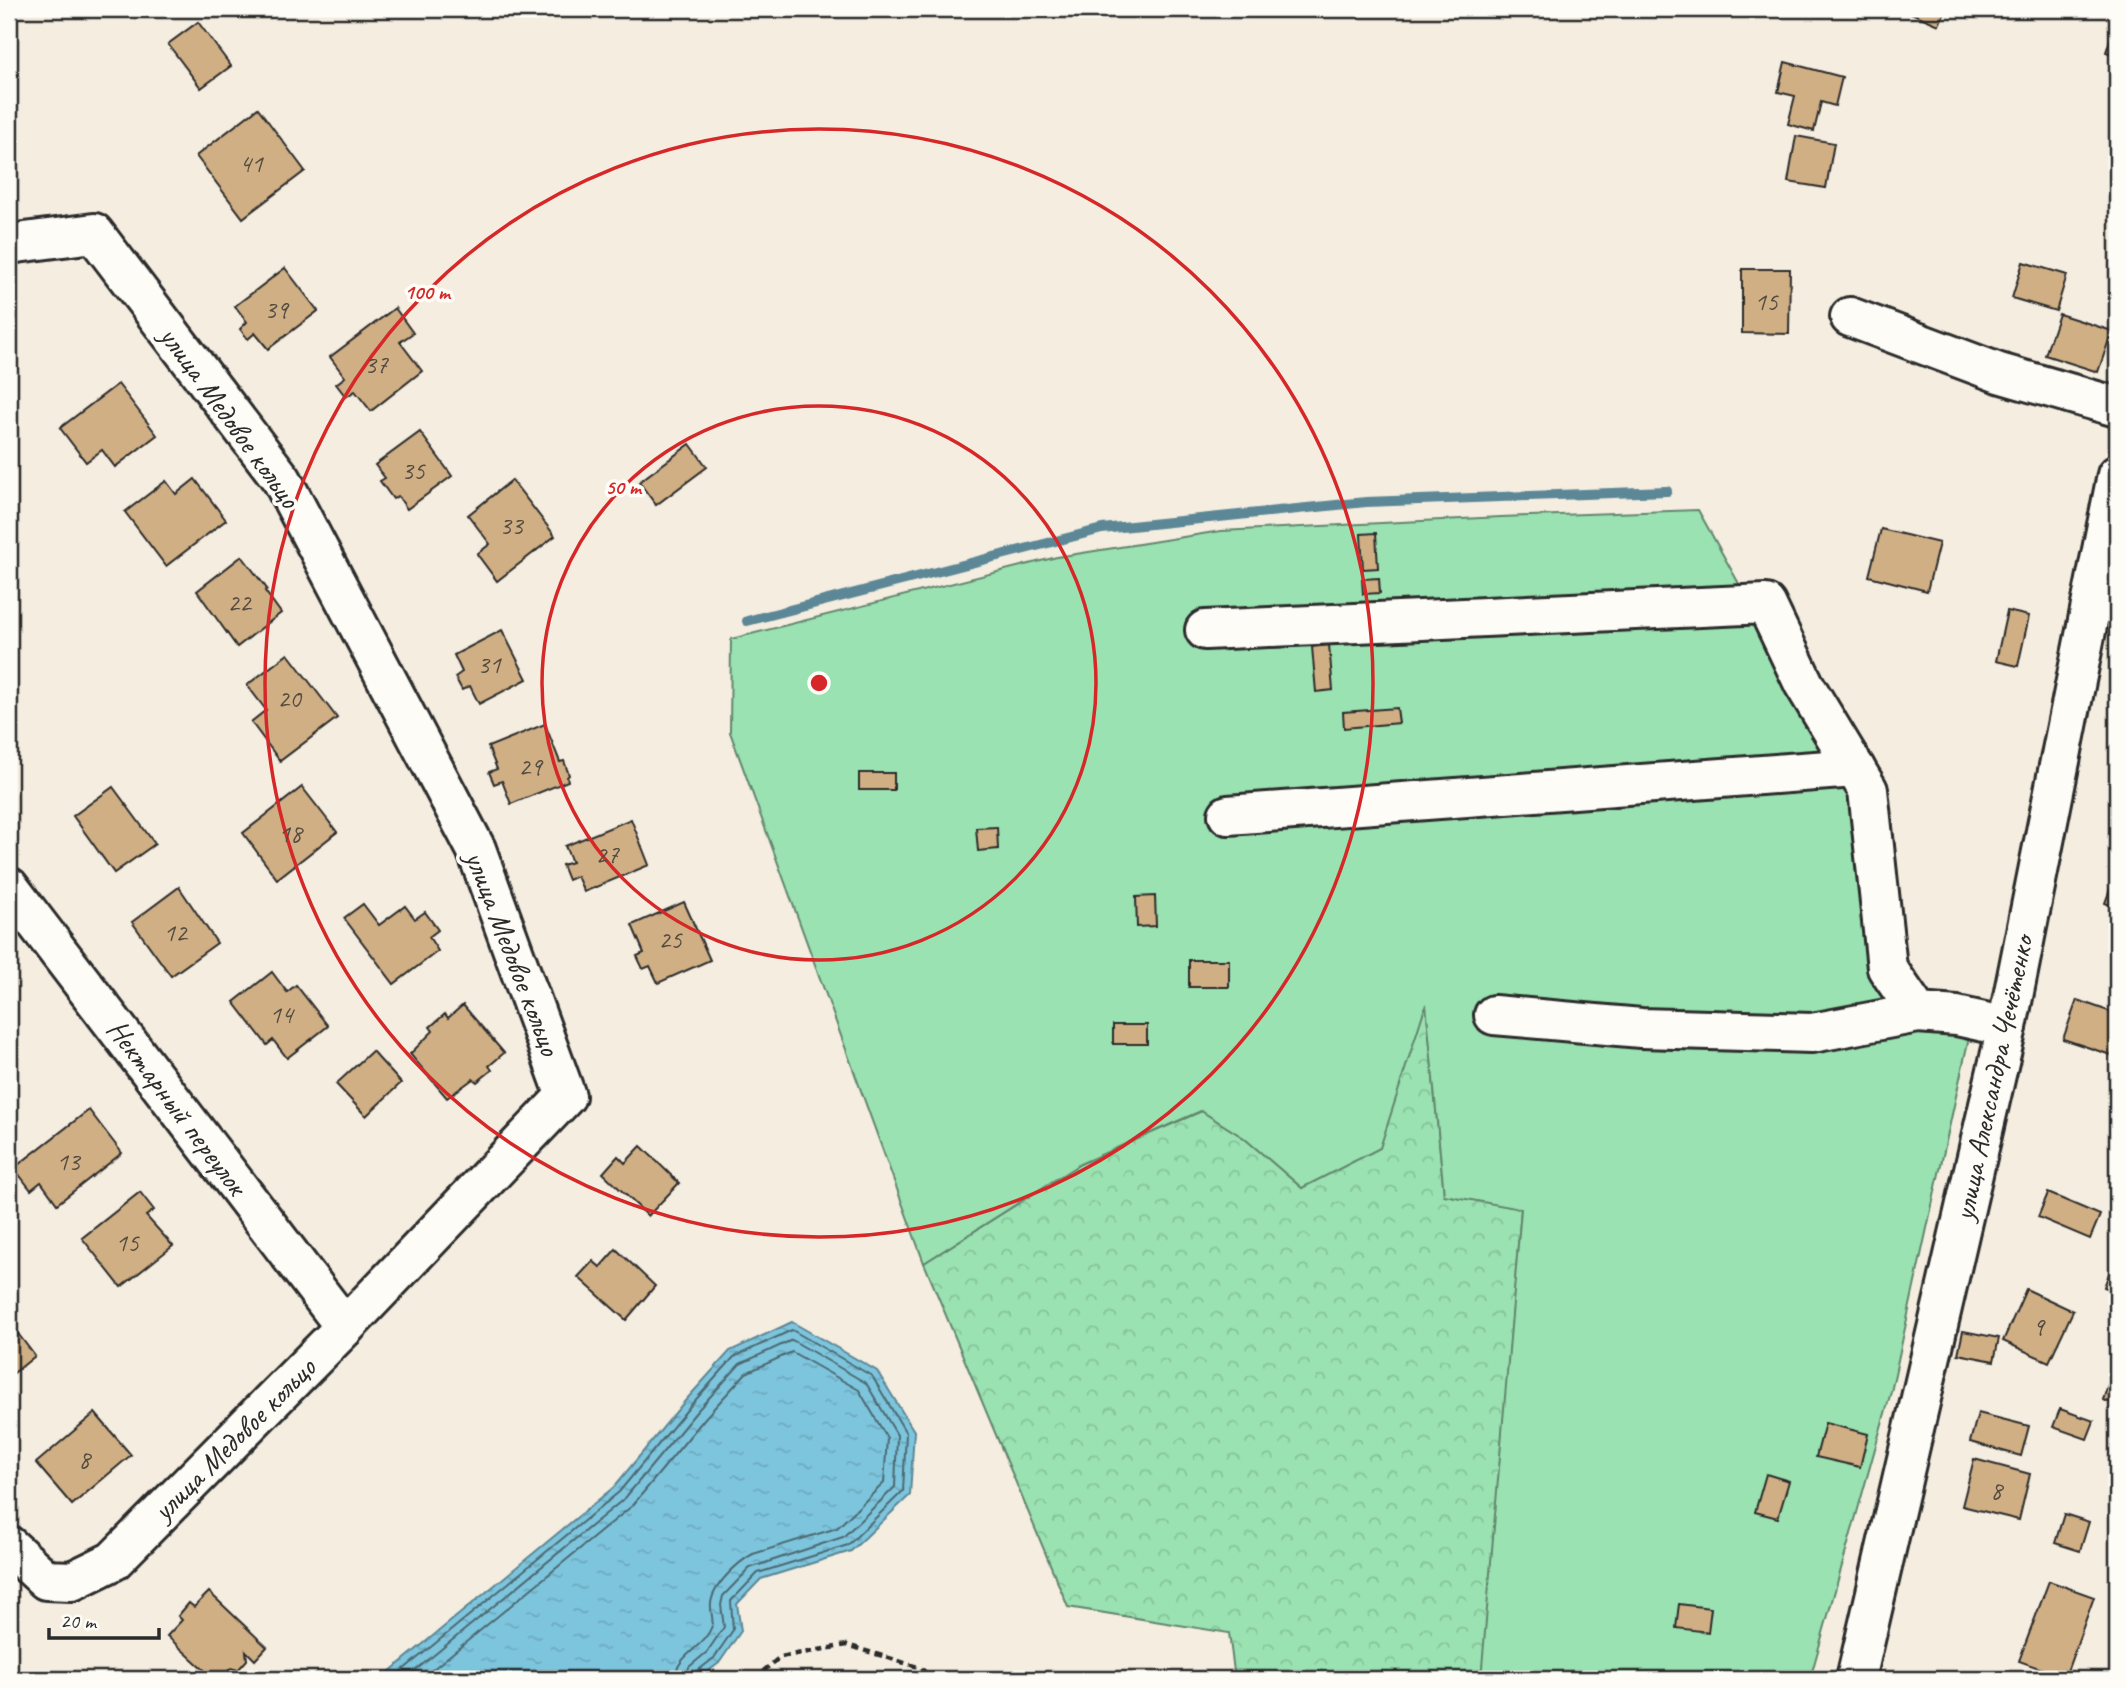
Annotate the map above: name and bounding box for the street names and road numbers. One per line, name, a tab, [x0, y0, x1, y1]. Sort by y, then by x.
street label: улица Медовое кольцо	[150, 317, 310, 517]
street label: улица Медовое кольцо	[456, 844, 570, 1062]
street label: улица Александра Чечётенко	[1944, 929, 2042, 1226]
street label: Нектарный переулок	[98, 1011, 257, 1205]
street label: улица Медовое кольцо	[143, 1348, 325, 1530]

